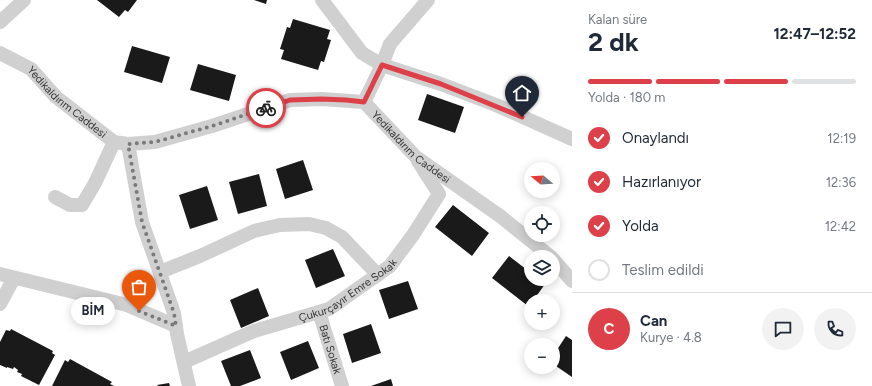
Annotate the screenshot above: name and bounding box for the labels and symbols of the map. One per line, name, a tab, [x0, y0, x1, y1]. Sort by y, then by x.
street label: Yedikaldırım Caddesi	[25, 63, 109, 140]
pin	[505, 76, 539, 117]
courier	[246, 88, 286, 128]
street label: Yedikaldırım Caddesi	[369, 108, 453, 186]
north arrow	[524, 162, 560, 198]
street label: Çukurçayır Emre Sokak	[297, 256, 400, 324]
pin	[122, 270, 156, 311]
callout: BİM	[71, 297, 115, 325]
street label: Batı Sokak	[317, 323, 345, 376]

